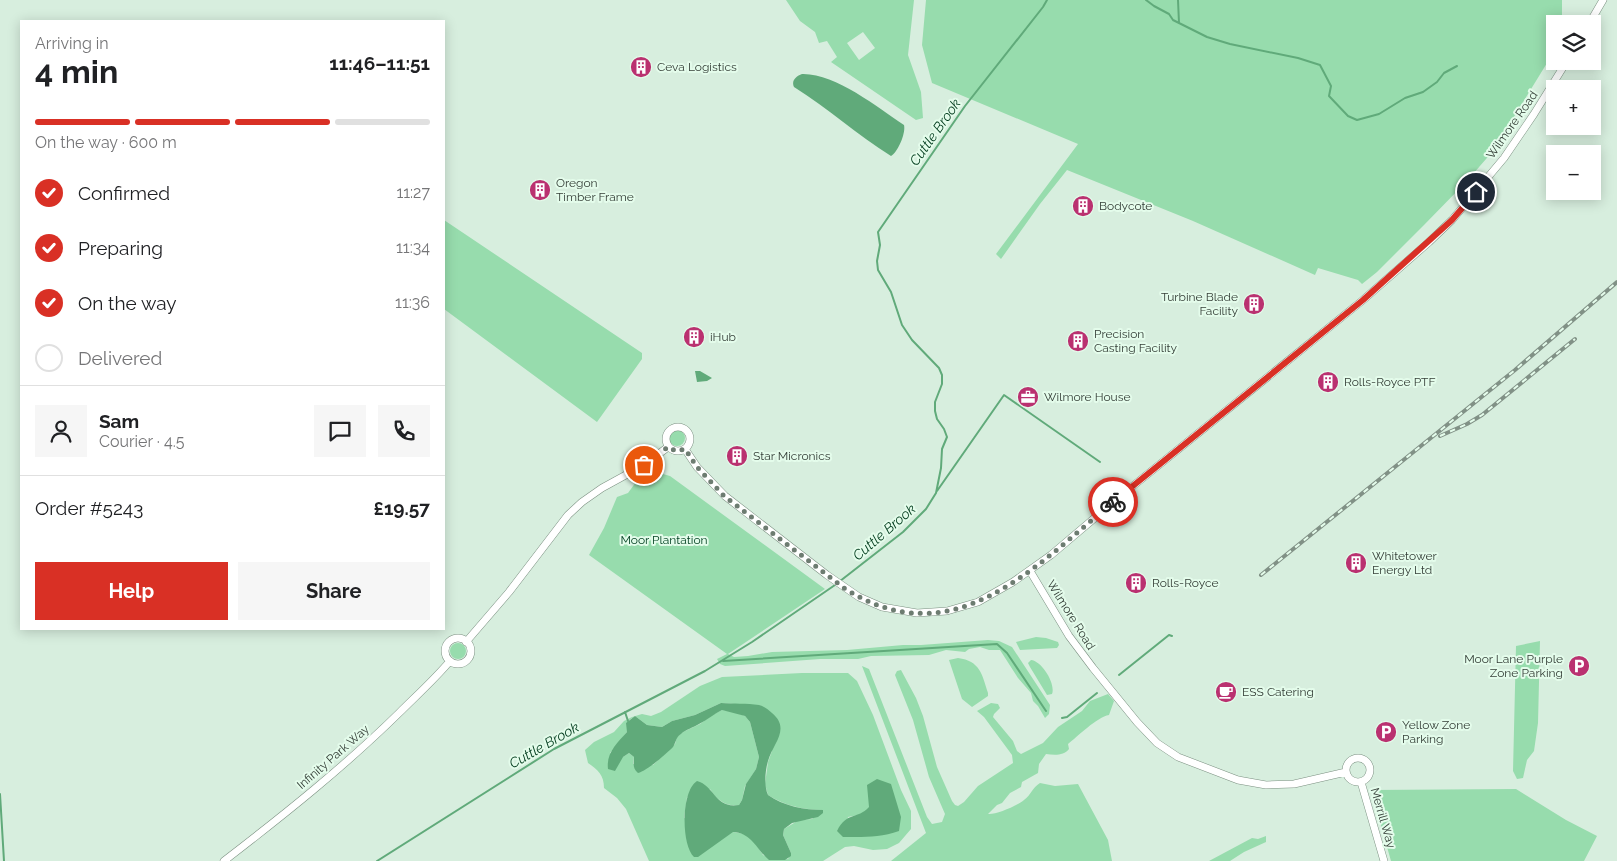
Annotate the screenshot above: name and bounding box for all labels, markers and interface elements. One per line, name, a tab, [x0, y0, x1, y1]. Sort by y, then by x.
map controls	[1546, 15, 1601, 200]
button: layers	[1546, 15, 1601, 70]
text: Arriving in	[35, 34, 109, 53]
text: 11:46–11:51	[329, 52, 430, 74]
text: 4 min	[35, 53, 118, 90]
building icon: Ceva Logistics	[629, 55, 653, 79]
place label: Ceva Logistics	[657, 60, 737, 74]
button: +	[1546, 80, 1601, 135]
street label: Wilmore Road	[1483, 88, 1541, 162]
water label: Cuttle Brook	[906, 95, 964, 168]
text: On the way · 600 m	[35, 133, 177, 152]
button: −	[1546, 145, 1601, 200]
pin	[1455, 171, 1497, 213]
place label: Oregon Timber Frame	[556, 176, 634, 204]
building icon: Oregon Timber Frame	[528, 178, 552, 202]
icon: home	[1462, 178, 1490, 206]
icon: check	[35, 179, 63, 207]
text: Confirmed	[78, 182, 170, 204]
text: 11:27	[396, 183, 430, 202]
building icon: Bodycote	[1071, 194, 1095, 218]
place label: Bodycote	[1099, 199, 1152, 213]
icon: check	[35, 234, 63, 262]
text: Preparing	[78, 237, 163, 259]
text: 11:34	[396, 238, 430, 257]
icon: check	[35, 289, 63, 317]
place label: Turbine Blade Facility	[1161, 290, 1238, 318]
text: On the way	[78, 292, 177, 314]
building icon: Turbine Blade Facility	[1242, 292, 1266, 316]
text: 11:36	[395, 293, 430, 312]
building icon: iHub	[682, 325, 706, 349]
place label: Precision Casting Facility	[1094, 327, 1178, 355]
building icon: Precision Casting Facility	[1066, 329, 1090, 353]
place label: iHub	[710, 330, 736, 344]
text: Delivered	[78, 347, 162, 369]
building icon: Rolls-Royce PTF	[1316, 370, 1340, 394]
place label: Rolls-Royce PTF	[1344, 375, 1436, 389]
office icon: Wilmore House	[1016, 385, 1040, 409]
place label: Wilmore House	[1044, 390, 1131, 404]
button: person	[35, 405, 87, 457]
button: chat	[314, 405, 366, 457]
button: phone	[378, 405, 430, 457]
text: Sam	[99, 410, 139, 432]
text: Courier · 4.5	[99, 432, 184, 451]
pin	[623, 444, 665, 486]
building icon: Star Micronics	[725, 444, 749, 468]
place label: Star Micronics	[753, 449, 831, 463]
icon: bag	[630, 451, 658, 479]
courier	[1088, 477, 1138, 527]
icon: bike	[1099, 488, 1127, 516]
text: Order #5243	[35, 497, 143, 519]
text: £19.57	[374, 497, 430, 519]
water label: Cuttle Brook	[849, 500, 919, 564]
park label: Moor Plantation	[620, 533, 708, 547]
place label: Whitetower Energy Ltd	[1372, 549, 1437, 577]
building icon: Whitetower Energy Ltd	[1344, 551, 1368, 575]
button: Help	[35, 562, 228, 620]
button: Share	[238, 562, 430, 620]
building icon: Rolls-Royce	[1124, 571, 1148, 595]
place label: Rolls-Royce	[1152, 576, 1219, 590]
street label: Wilmore Road	[1044, 578, 1098, 652]
place label: Moor Lane Purple Zone Parking	[1464, 652, 1563, 680]
parking icon: Moor Lane Purple Zone Parking	[1567, 654, 1591, 678]
cafe icon: ESS Catering	[1214, 680, 1238, 704]
place label: ESS Catering	[1242, 685, 1314, 699]
water label: Cuttle Brook	[506, 718, 582, 771]
place label: Yellow Zone Parking	[1402, 718, 1470, 746]
parking icon: Yellow Zone Parking	[1374, 720, 1398, 744]
street label: Infinity Park Way	[294, 722, 372, 792]
street label: Merrill Way	[1368, 786, 1398, 850]

